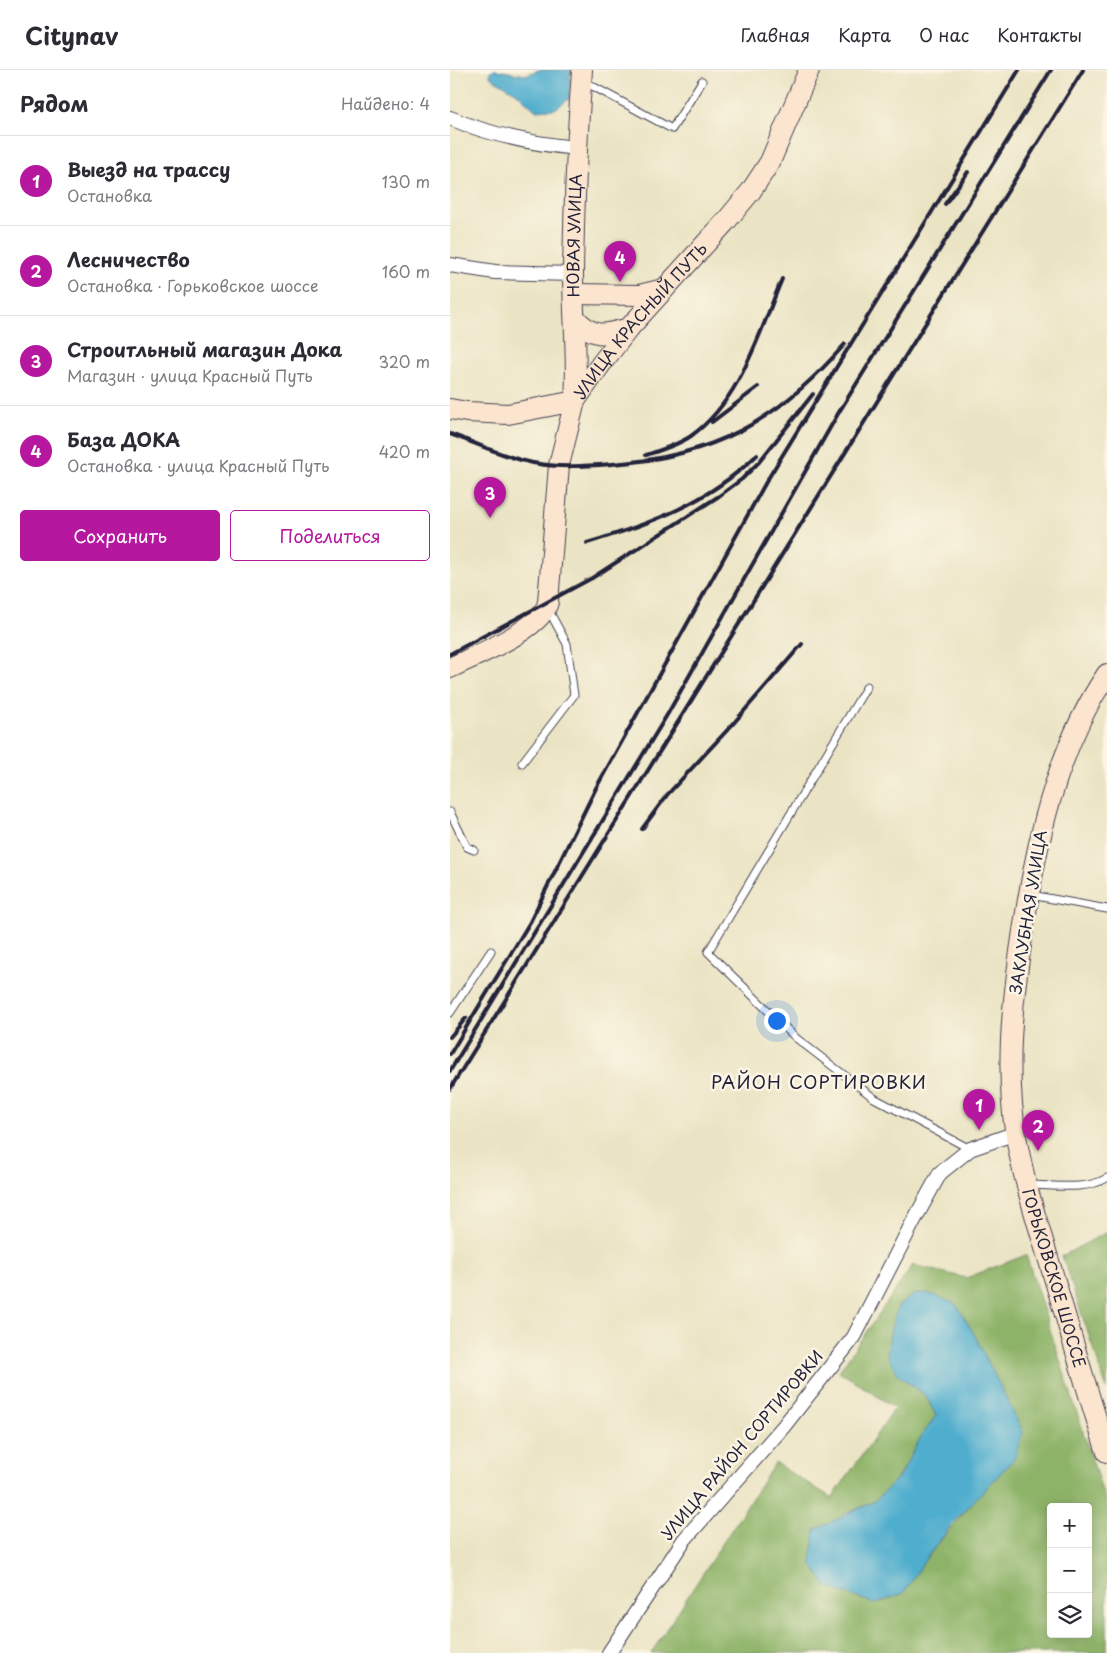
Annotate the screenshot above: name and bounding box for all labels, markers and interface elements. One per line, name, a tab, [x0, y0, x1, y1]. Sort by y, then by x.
text: Citynav	[25, 17, 118, 53]
text: Главная	[741, 21, 810, 48]
text: Карта	[838, 21, 891, 48]
text: О нас	[919, 21, 969, 48]
text: Контакты	[997, 21, 1082, 48]
text: Рядом	[20, 87, 88, 119]
text: Найдено: 4	[341, 91, 430, 115]
text: Выезд на трассу	[67, 155, 230, 183]
text: 1	[32, 169, 40, 193]
text: 130 m	[382, 169, 430, 193]
street label: НОВАЯ УЛИЦА	[560, 173, 587, 298]
text: Остановка	[67, 183, 152, 207]
street label: УЛИЦА КРАСНЫЙ ПУТЬ	[567, 237, 712, 403]
pin: 4	[604, 241, 636, 282]
text: Лесничество	[67, 245, 190, 273]
text: 2	[30, 259, 42, 283]
text: 160 m	[382, 259, 430, 283]
text: Остановка · Горьковское шоссе	[67, 273, 319, 297]
text: Строитльный магазин Дока	[67, 335, 342, 363]
text: 3	[31, 349, 41, 373]
text: 320 m	[379, 349, 430, 373]
text: Магазин · улица Красный Путь	[67, 363, 313, 387]
text: База ДОКА	[67, 425, 180, 453]
text: 4	[31, 439, 41, 463]
text: 420 m	[379, 439, 430, 463]
text: Остановка · улица Красный Путь	[67, 453, 329, 477]
pin: 3	[474, 477, 506, 518]
button: Сохранить	[20, 510, 220, 561]
button: Поделиться	[230, 510, 430, 561]
street label: ЗАКЛУБНАЯ УЛИЦА	[1002, 828, 1052, 995]
your location	[764, 1008, 790, 1034]
district label: РАЙОН СОРТИРОВКИ	[711, 1068, 927, 1095]
pin: 1	[963, 1089, 995, 1130]
pin: 2	[1022, 1110, 1054, 1151]
street label: ГОРЬКОВСКОЕ ШОССЕ	[1017, 1186, 1093, 1370]
street label: УЛИЦА РАЙОН СОРТИРОВКИ	[655, 1344, 828, 1544]
map controls	[1047, 1503, 1092, 1638]
button: +	[1047, 1503, 1092, 1548]
button: −	[1047, 1548, 1092, 1593]
button: layers	[1047, 1593, 1092, 1638]

